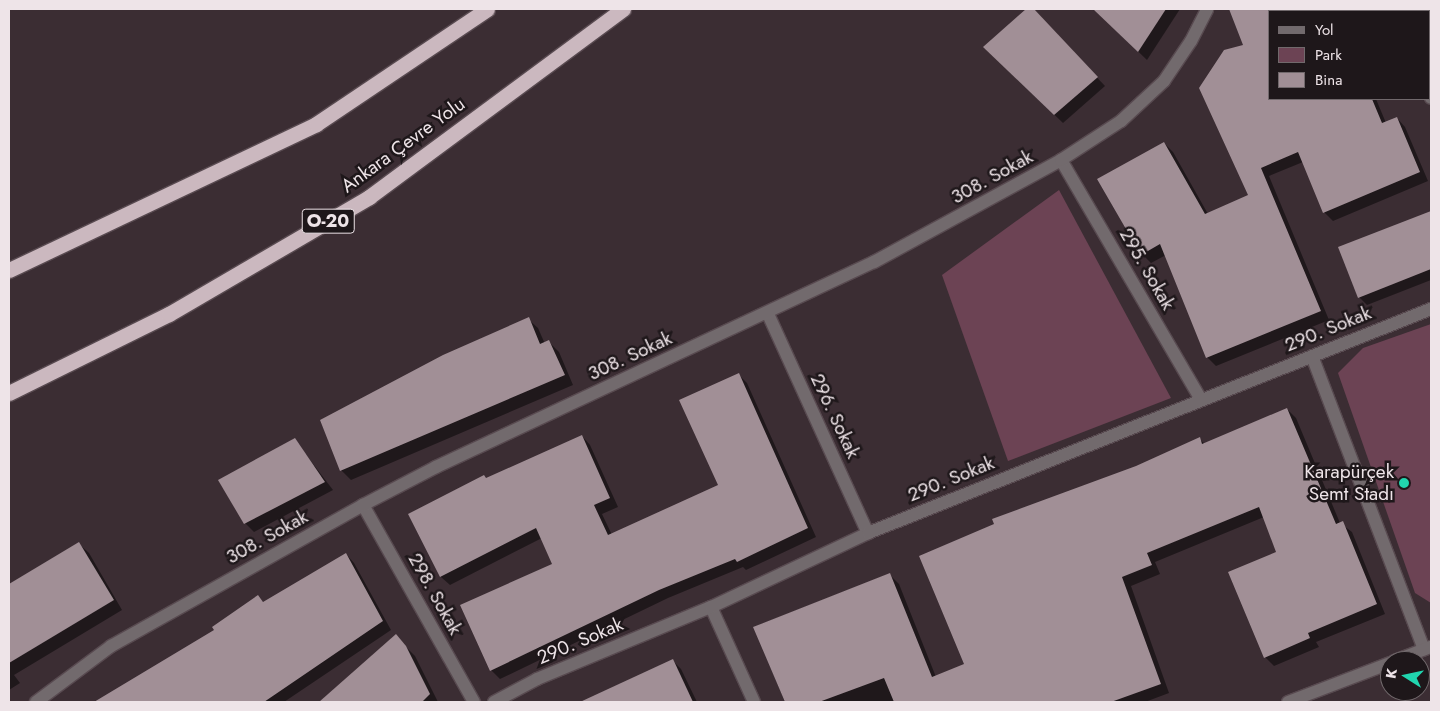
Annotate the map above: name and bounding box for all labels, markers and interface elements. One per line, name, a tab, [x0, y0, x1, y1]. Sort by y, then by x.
legend	[1268, 10, 1430, 100]
text: Yol	[1315, 19, 1334, 41]
text: Park	[1315, 44, 1342, 66]
text: Bina	[1315, 69, 1342, 91]
street label: Ankara Çevre Yolu	[337, 92, 469, 198]
street label: 308. Sokak	[947, 145, 1037, 209]
road number: O-20	[302, 206, 354, 237]
street label: 295. Sokak	[1114, 224, 1180, 314]
street label: 290. Sokak	[1281, 301, 1375, 357]
street label: 308. Sokak	[584, 327, 676, 385]
street label: 296. Sokak	[805, 370, 865, 462]
street label: 290. Sokak	[904, 451, 998, 507]
place label: Karapürçek Semt Stadı	[1304, 461, 1394, 505]
marker: Karapürçek Semt Stadı	[1398, 477, 1410, 489]
street label: 308. Sokak	[222, 505, 312, 569]
street label: 298. Sokak	[403, 549, 467, 639]
street label: 290. Sokak	[534, 613, 626, 669]
north arrow	[1380, 651, 1430, 701]
text: K	[1381, 667, 1402, 680]

